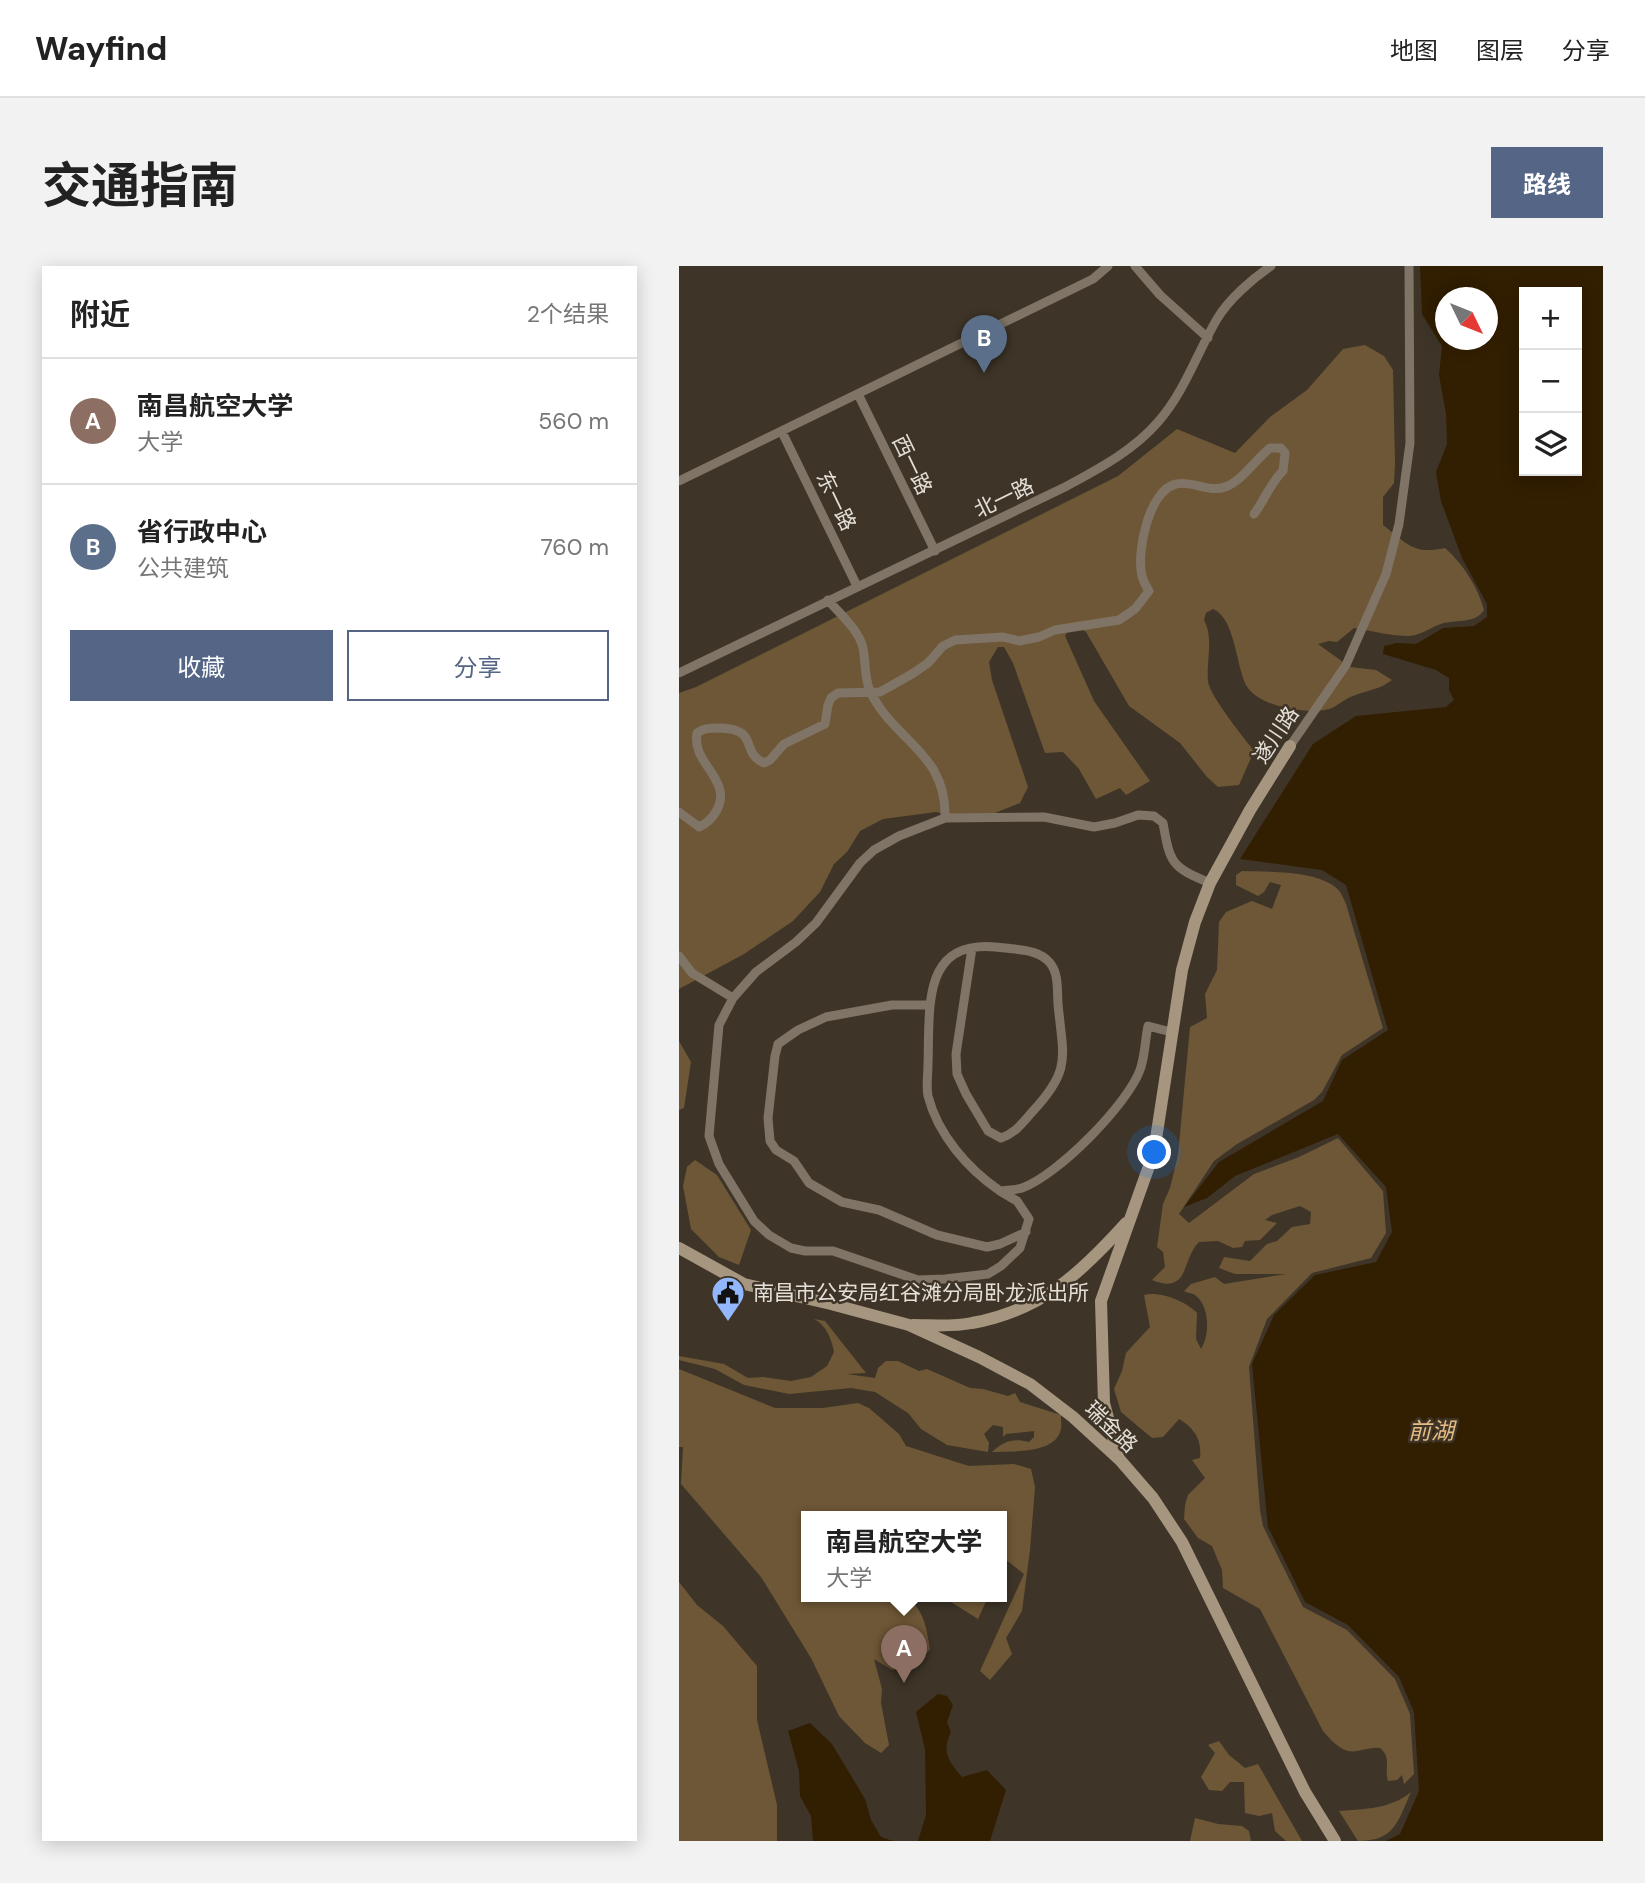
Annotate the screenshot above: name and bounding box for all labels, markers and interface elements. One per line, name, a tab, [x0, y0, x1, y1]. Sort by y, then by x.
text: Wayfind	[35, 27, 167, 70]
text: 地图	[1390, 35, 1438, 66]
text: 图层	[1476, 35, 1524, 66]
text: 分享	[1562, 35, 1610, 66]
button: 路线	[1491, 147, 1603, 218]
text: 交通指南	[42, 154, 238, 218]
north arrow	[1435, 287, 1498, 350]
map controls	[1519, 287, 1582, 476]
button: +	[1519, 287, 1582, 350]
text: 附近	[70, 295, 130, 334]
text: 2个结果	[527, 299, 609, 329]
pin: B	[961, 315, 1007, 373]
button: −	[1519, 350, 1582, 413]
text: 南昌航空大学	[137, 389, 293, 423]
text: A	[85, 406, 101, 436]
text: 560 m	[538, 406, 609, 436]
button: layers	[1519, 413, 1582, 476]
text: 大学	[137, 427, 183, 457]
street label: 西一路	[886, 431, 938, 499]
street label: 东一路	[810, 467, 862, 535]
street label: 北一路	[970, 472, 1038, 524]
text: 省行政中心	[137, 515, 267, 549]
text: B	[86, 532, 100, 562]
text: 760 m	[541, 532, 609, 562]
text: 公共建筑	[137, 553, 229, 583]
button: 收藏	[70, 630, 333, 701]
button: 分享	[347, 630, 609, 701]
street label: 遂川路	[1247, 701, 1305, 769]
your location	[1137, 1135, 1171, 1169]
public building icon: 南昌市公安局红谷滩分局卧龙派出所	[709, 1274, 747, 1323]
place label: 南昌市公安局红谷滩分局卧龙派出所	[753, 1279, 1089, 1307]
street label: 瑞金路	[1079, 1395, 1143, 1459]
water label: 前湖	[1408, 1416, 1457, 1446]
popup	[801, 1511, 1007, 1602]
text: 南昌航空大学	[826, 1525, 982, 1559]
text: 大学	[826, 1563, 872, 1593]
pin: A	[881, 1625, 927, 1683]

